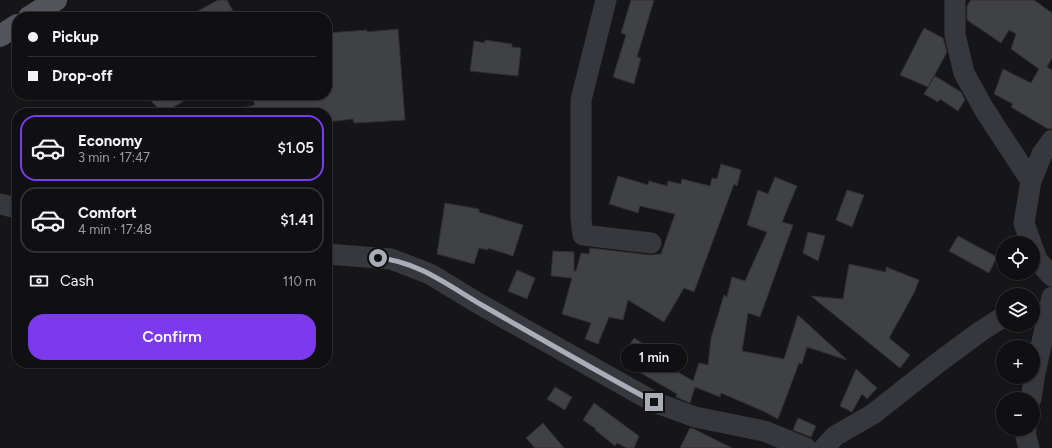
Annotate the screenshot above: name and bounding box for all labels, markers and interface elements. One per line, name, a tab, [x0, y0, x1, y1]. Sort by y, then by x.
text: Pickup	[52, 28, 99, 46]
text: Drop-off	[52, 67, 113, 85]
icon: car	[30, 130, 66, 166]
text: Economy	[78, 132, 143, 150]
text: $1.05	[278, 139, 314, 157]
text: 3 min · 17:47	[78, 150, 150, 165]
icon: car	[30, 202, 66, 238]
text: Comfort	[78, 204, 137, 222]
text: $1.41	[280, 211, 314, 229]
text: 4 min · 17:48	[78, 222, 152, 237]
map controls	[996, 236, 1040, 436]
button: locate	[996, 236, 1040, 280]
route start	[369, 249, 387, 267]
icon: cash	[28, 270, 50, 292]
text: Cash	[60, 272, 94, 290]
text: 110 m	[283, 274, 316, 289]
button: layers	[996, 288, 1040, 332]
button: Confirm	[28, 314, 316, 360]
button: +	[996, 340, 1040, 384]
callout: 1 min	[621, 344, 687, 372]
text: 1 min	[639, 350, 669, 365]
button: −	[996, 392, 1040, 436]
route end	[645, 393, 663, 411]

